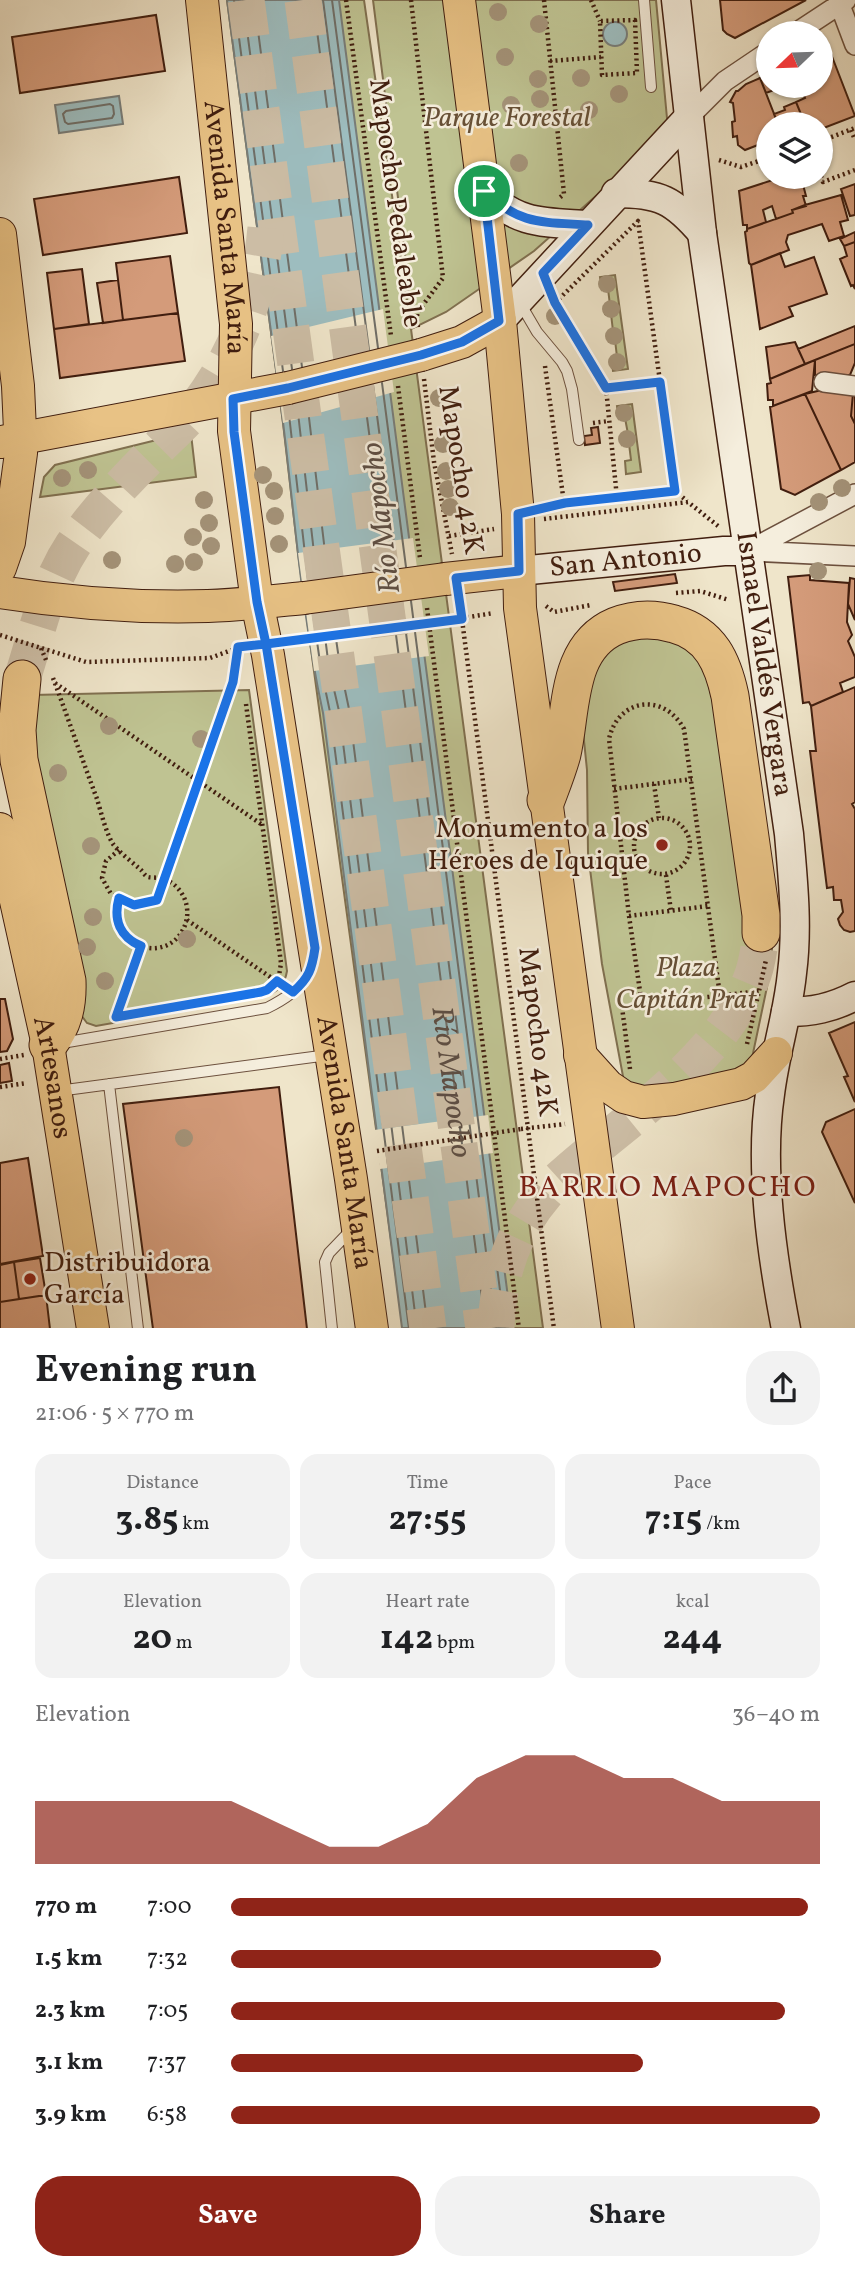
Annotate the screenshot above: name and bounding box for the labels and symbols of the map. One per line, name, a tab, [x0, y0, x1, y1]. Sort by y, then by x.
north arrow	[756, 21, 833, 98]
street label: Mapocho Pedaleable	[358, 76, 432, 330]
street label: Avenida Santa María	[193, 98, 256, 356]
park label: Parque Forestal	[423, 99, 591, 138]
pin	[454, 161, 514, 221]
street label: Mapocho 42K	[427, 383, 493, 557]
water label: Río Mapocho	[352, 440, 412, 596]
street label: Ismael Valdés Vergara	[726, 529, 803, 799]
street label: San Antonio	[548, 534, 703, 587]
place label: Monumento a los Héroes de Iquique	[428, 810, 648, 881]
marker: Monumento a los Héroes de Iquique	[654, 837, 670, 853]
street label: Mapocho 42K	[507, 945, 567, 1119]
park label: Plaza Capitán Prat	[616, 949, 757, 1020]
water label: Río Mapocho	[419, 1004, 481, 1161]
street label: Artesanos	[23, 1012, 82, 1142]
street label: Avenida Santa María	[306, 1013, 383, 1272]
district label: BARRIO MAPOCHO	[518, 1167, 818, 1209]
place label: Distribuidora García	[44, 1244, 211, 1315]
marker: Distribuidora García	[22, 1271, 38, 1287]

